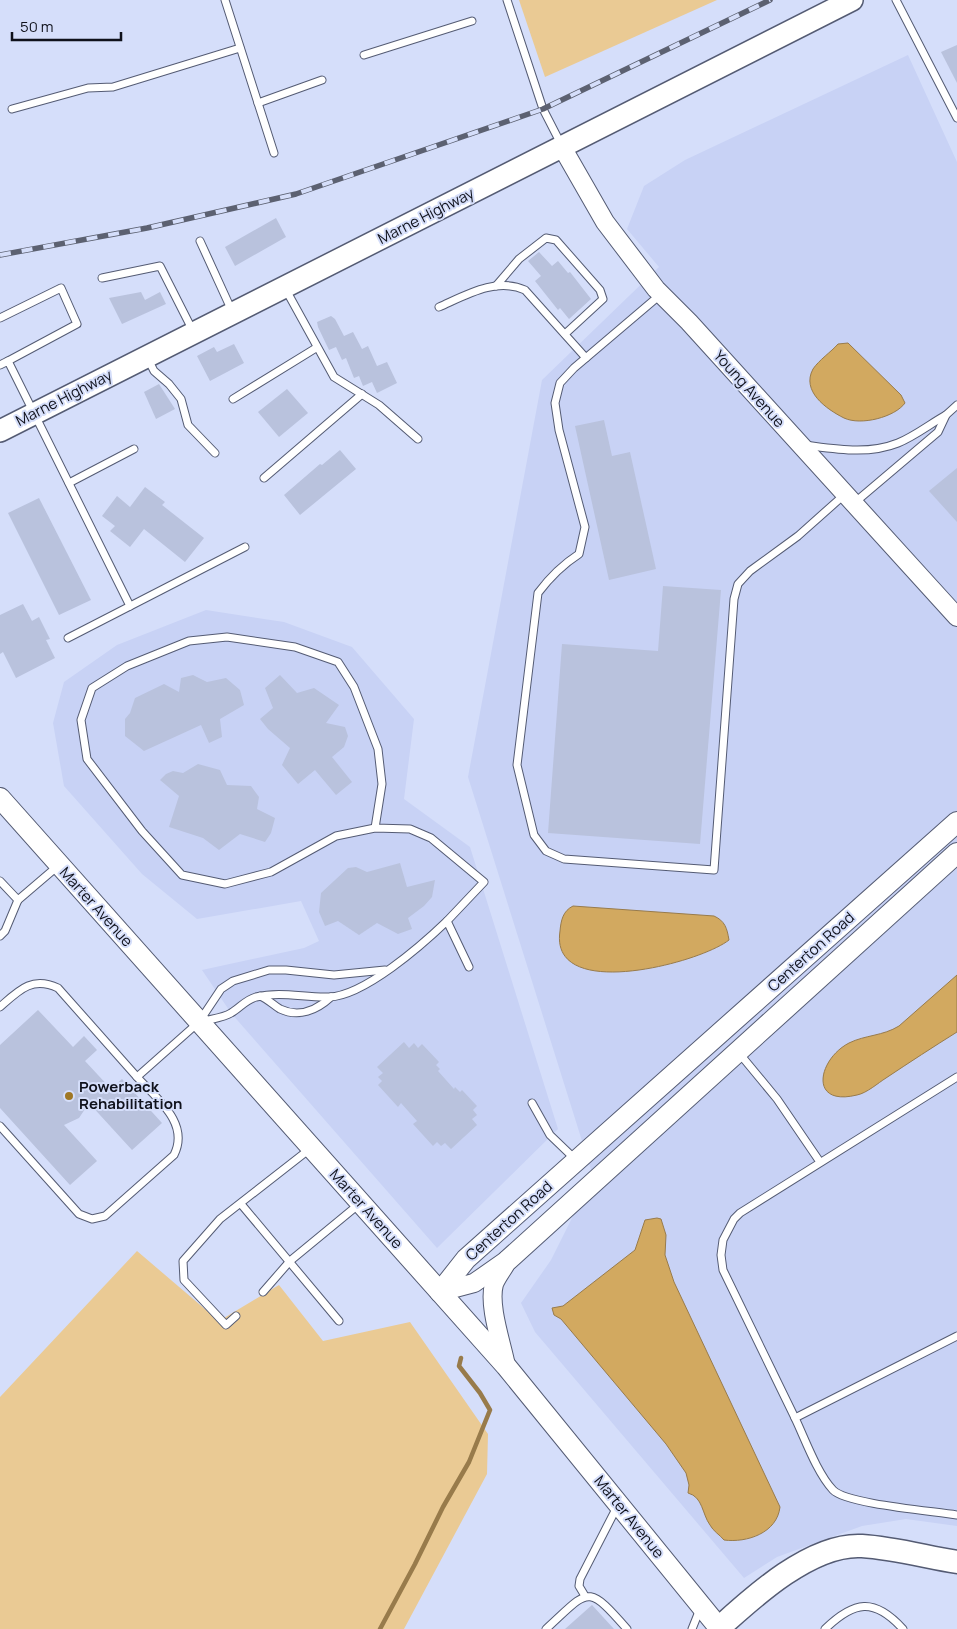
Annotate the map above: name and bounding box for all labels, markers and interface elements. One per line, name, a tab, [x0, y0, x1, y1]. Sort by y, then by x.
scale bar	[12, 10, 121, 42]
text: 50 m	[20, 16, 54, 37]
street label: Marne Highway	[374, 182, 478, 249]
street label: Young Avenue	[709, 346, 790, 432]
street label: Marne Highway	[12, 364, 116, 431]
street label: Marter Avenue	[55, 862, 138, 951]
street label: Centerton Road	[763, 907, 859, 996]
place label: Powerback Rehabilitation	[79, 1076, 182, 1114]
marker: Powerback Rehabilitation	[63, 1090, 75, 1102]
street label: Marter Avenue	[325, 1164, 408, 1253]
street label: Centerton Road	[461, 1176, 557, 1265]
street label: Marter Avenue	[590, 1471, 669, 1563]

